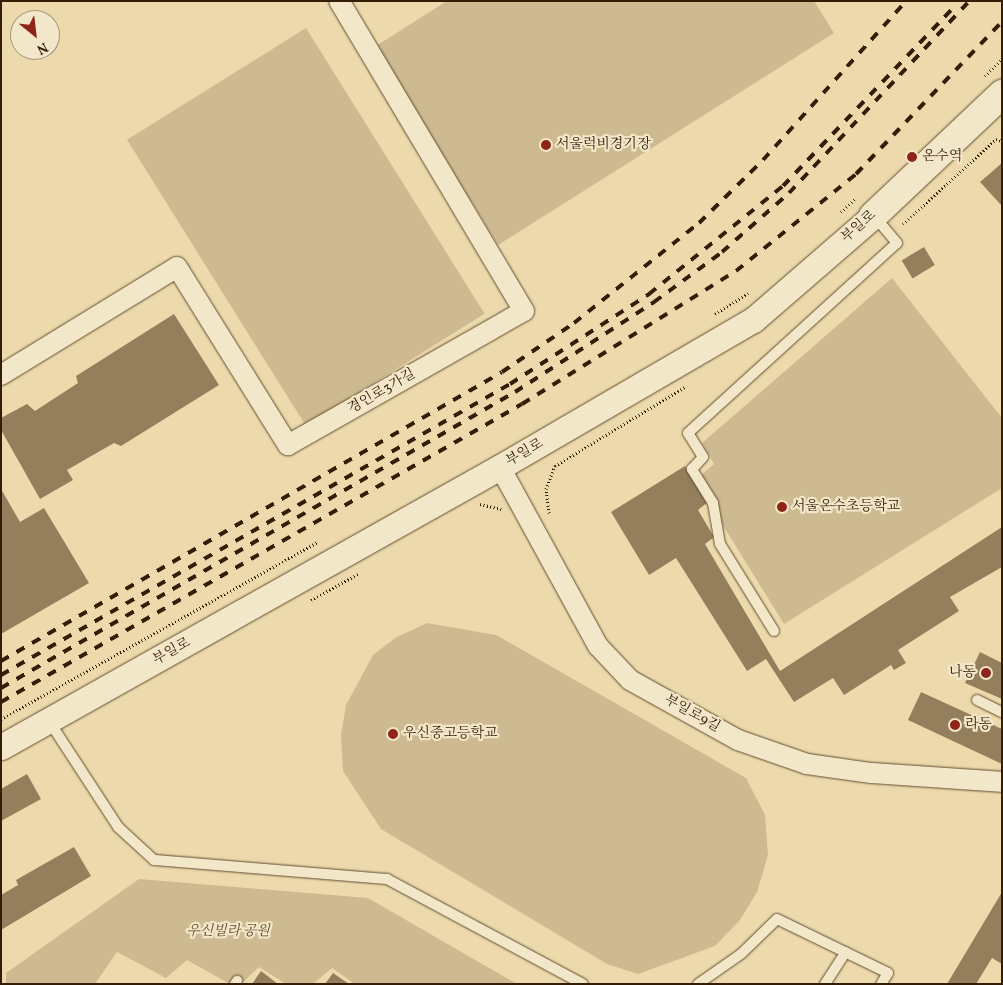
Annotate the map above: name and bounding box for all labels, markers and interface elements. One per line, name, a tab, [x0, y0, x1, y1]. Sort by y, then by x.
north arrow	[10, 10, 60, 60]
text: N	[33, 37, 51, 58]
place label: 서울럭비경기장	[556, 137, 651, 153]
marker: 서울럭비경기장	[540, 139, 552, 151]
place label: 온수역	[922, 149, 963, 165]
marker: 온수역	[906, 151, 918, 163]
street label: 부일로	[838, 207, 880, 247]
street label: 경인로3가길	[345, 366, 419, 418]
street label: 부일로	[503, 436, 547, 470]
place label: 서울온수초등학교	[792, 499, 900, 515]
marker: 서울온수초등학교	[776, 501, 788, 513]
street label: 부일로	[150, 635, 194, 669]
place label: 나동	[949, 665, 976, 681]
marker: 나동	[980, 667, 992, 679]
street label: 부일로9길	[661, 692, 723, 736]
place label: 라동	[965, 717, 992, 733]
marker: 라동	[949, 719, 961, 731]
place label: 우신중고등학교	[403, 726, 498, 742]
marker: 우신중고등학교	[387, 728, 399, 740]
park label: 우신빌라 공원	[186, 924, 270, 940]

